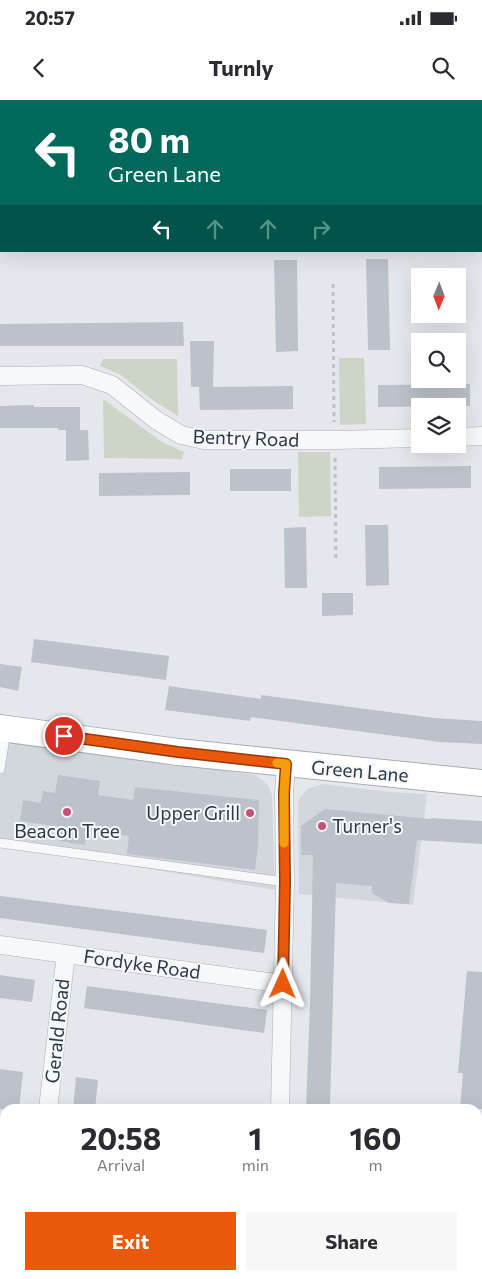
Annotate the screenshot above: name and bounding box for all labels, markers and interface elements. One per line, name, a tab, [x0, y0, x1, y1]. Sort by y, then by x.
text: 20:57	[25, 6, 75, 29]
icon: back	[25, 54, 53, 82]
text: Turnly	[208, 54, 274, 81]
icon: search	[429, 54, 457, 82]
text: 80 m	[108, 117, 190, 160]
icon: left	[25, 120, 90, 185]
text: Green Lane	[108, 160, 221, 187]
icon: left	[148, 215, 176, 243]
icon: ahead	[201, 215, 229, 243]
icon: ahead	[254, 215, 282, 243]
icon: right	[307, 215, 335, 243]
north arrow	[411, 268, 466, 322]
map controls	[411, 268, 466, 453]
button: search	[411, 333, 466, 388]
button: layers	[411, 398, 466, 453]
street label: Bentry Road	[192, 424, 300, 451]
pin	[43, 715, 85, 757]
icon: arrive	[50, 722, 78, 750]
street label: Green Lane	[310, 755, 410, 786]
place label: Upper Grill	[146, 801, 240, 824]
marker: Beacon Tree	[61, 806, 73, 818]
marker: Upper Grill	[244, 807, 256, 819]
place label: Turner's	[332, 814, 402, 837]
place label: Beacon Tree	[14, 819, 120, 842]
marker: Turner's	[316, 820, 328, 832]
street label: Fordyke Road	[82, 944, 202, 983]
position arrow	[256, 957, 308, 1009]
street label: Gerald Road	[40, 977, 73, 1084]
text: 20:58	[80, 1119, 161, 1156]
text: 1	[249, 1119, 262, 1156]
text: 160	[349, 1119, 402, 1156]
text: Arrival	[97, 1155, 145, 1174]
text: min	[242, 1155, 269, 1174]
text: m	[369, 1155, 382, 1174]
button: Exit	[25, 1212, 236, 1270]
button: Share	[246, 1212, 457, 1270]

